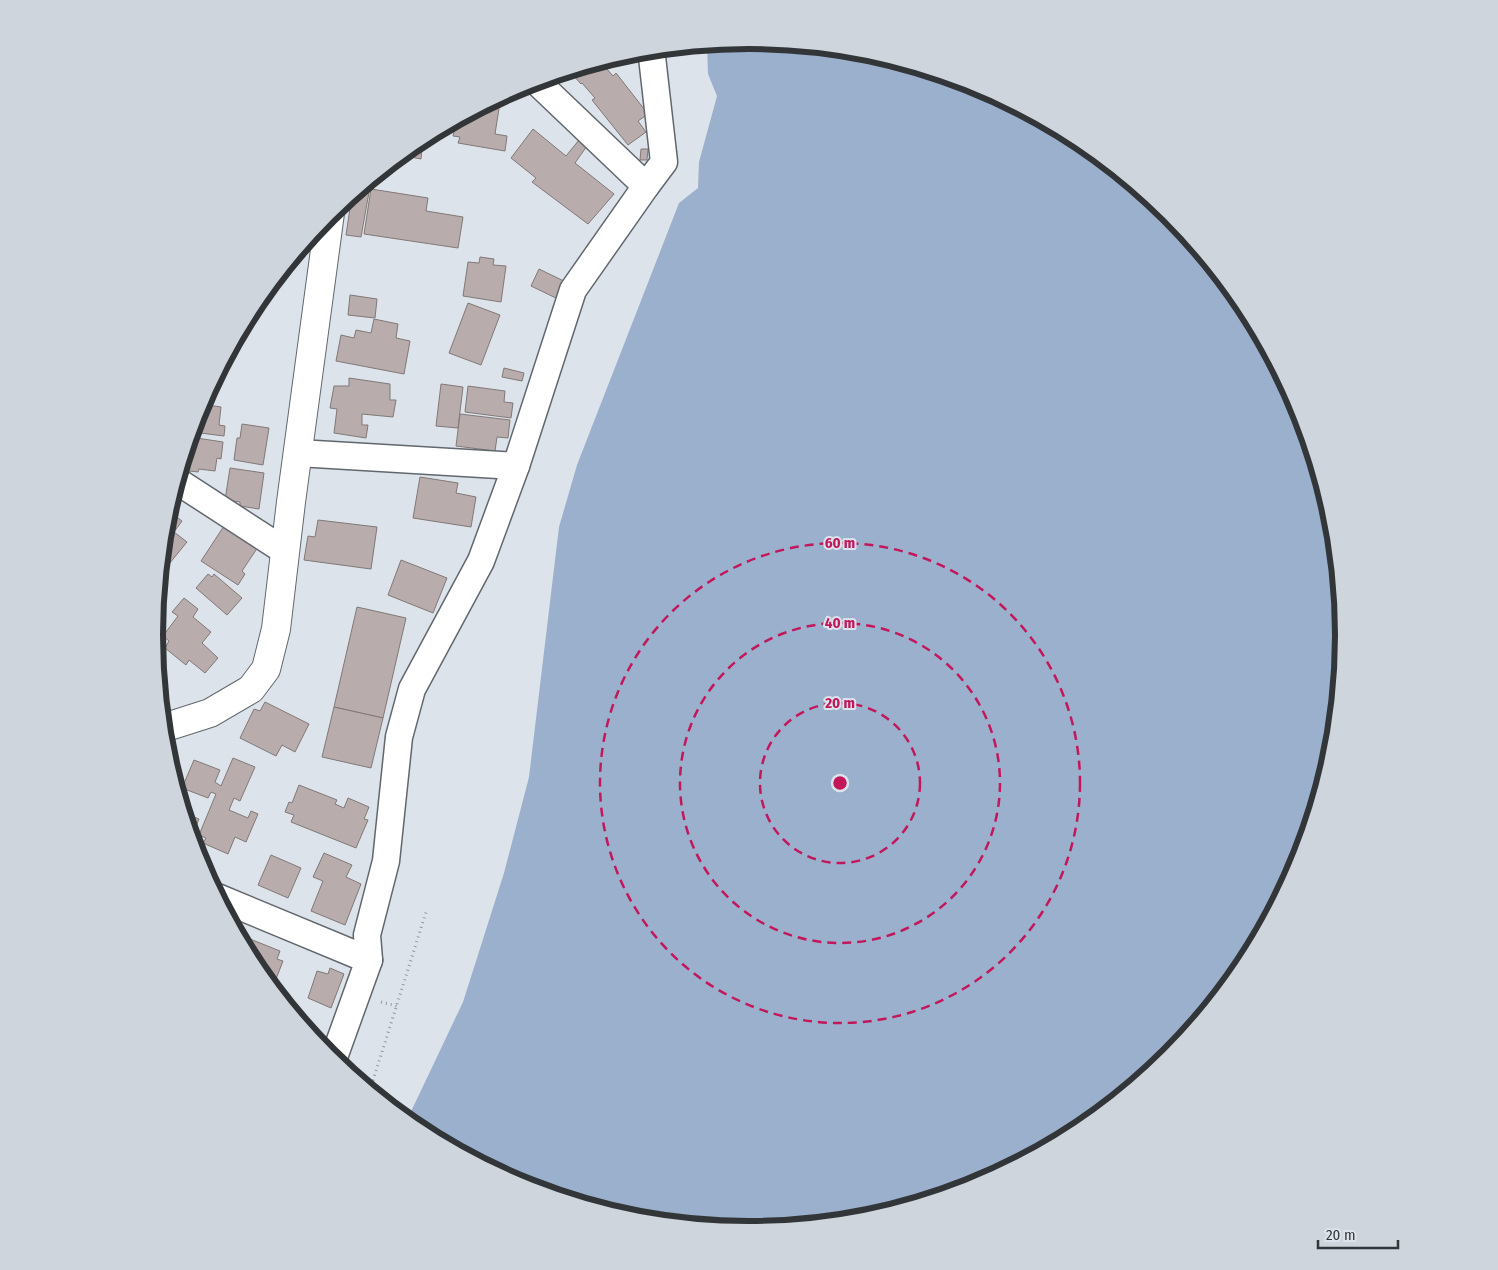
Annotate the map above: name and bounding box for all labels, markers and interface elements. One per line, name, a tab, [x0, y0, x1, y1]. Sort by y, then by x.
text: 60 m	[825, 534, 855, 552]
text: 40 m	[825, 614, 855, 632]
text: 20 m	[824, 694, 855, 712]
centre of rings	[831, 774, 849, 792]
scale bar	[1318, 1218, 1398, 1250]
text: 20 m	[1326, 1226, 1356, 1244]

